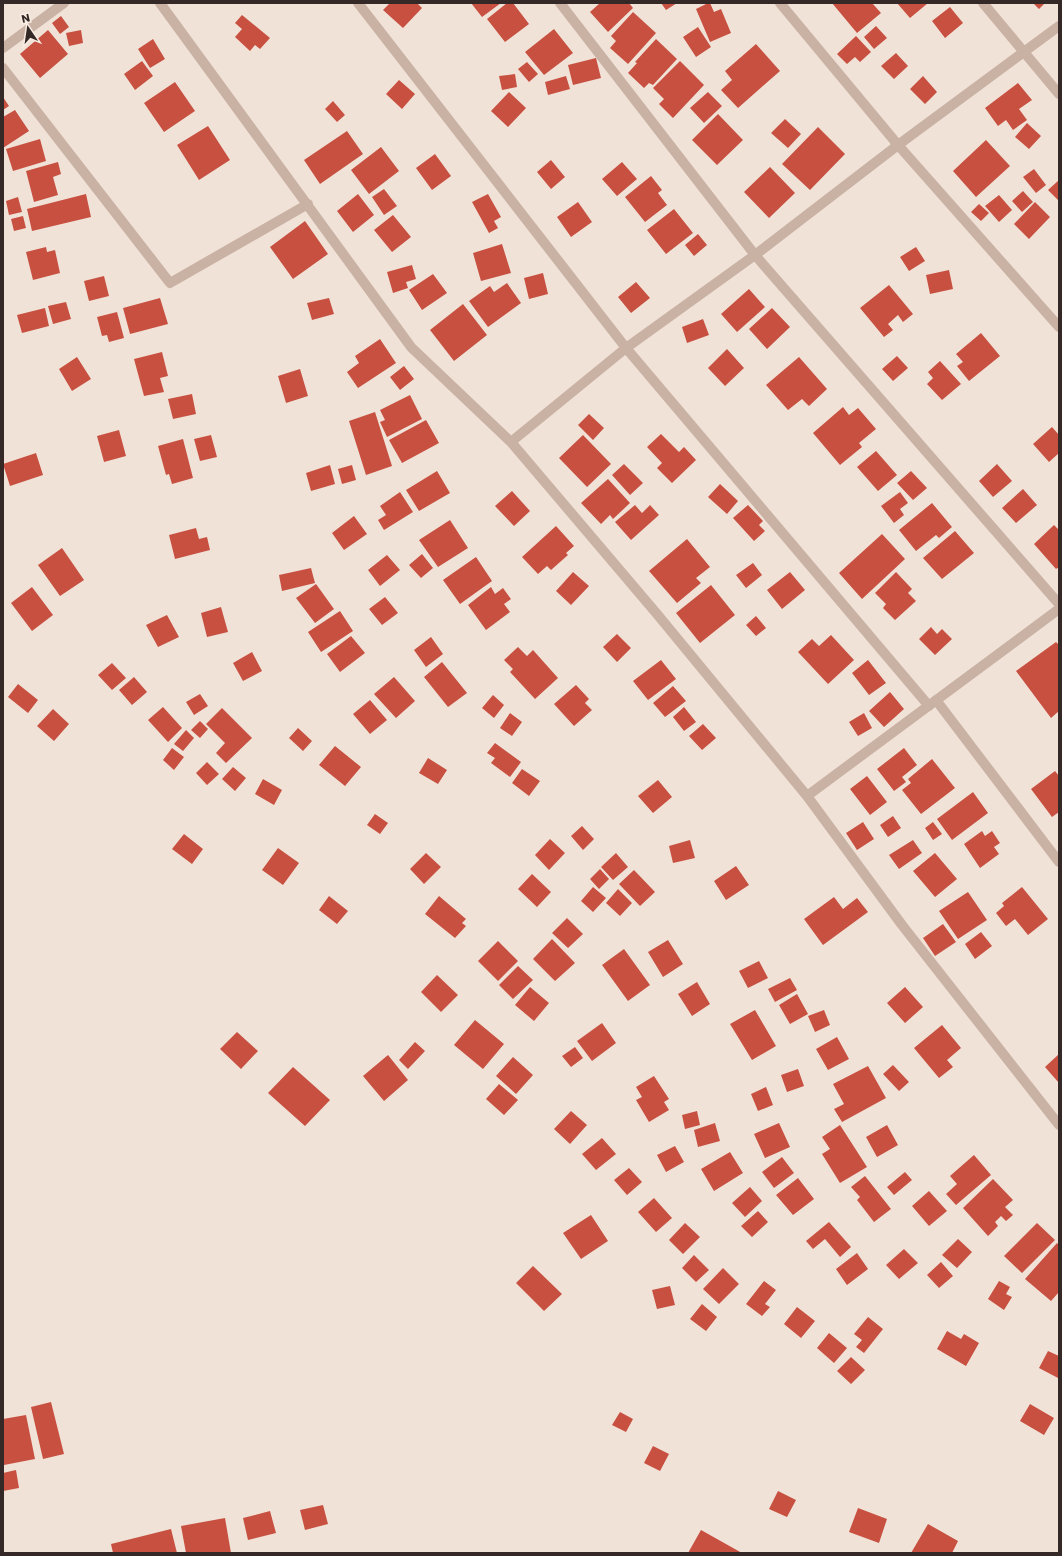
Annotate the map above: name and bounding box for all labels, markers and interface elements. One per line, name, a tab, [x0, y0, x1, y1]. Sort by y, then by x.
north arrow	[8, 8, 48, 48]
text: N	[20, 10, 32, 27]

